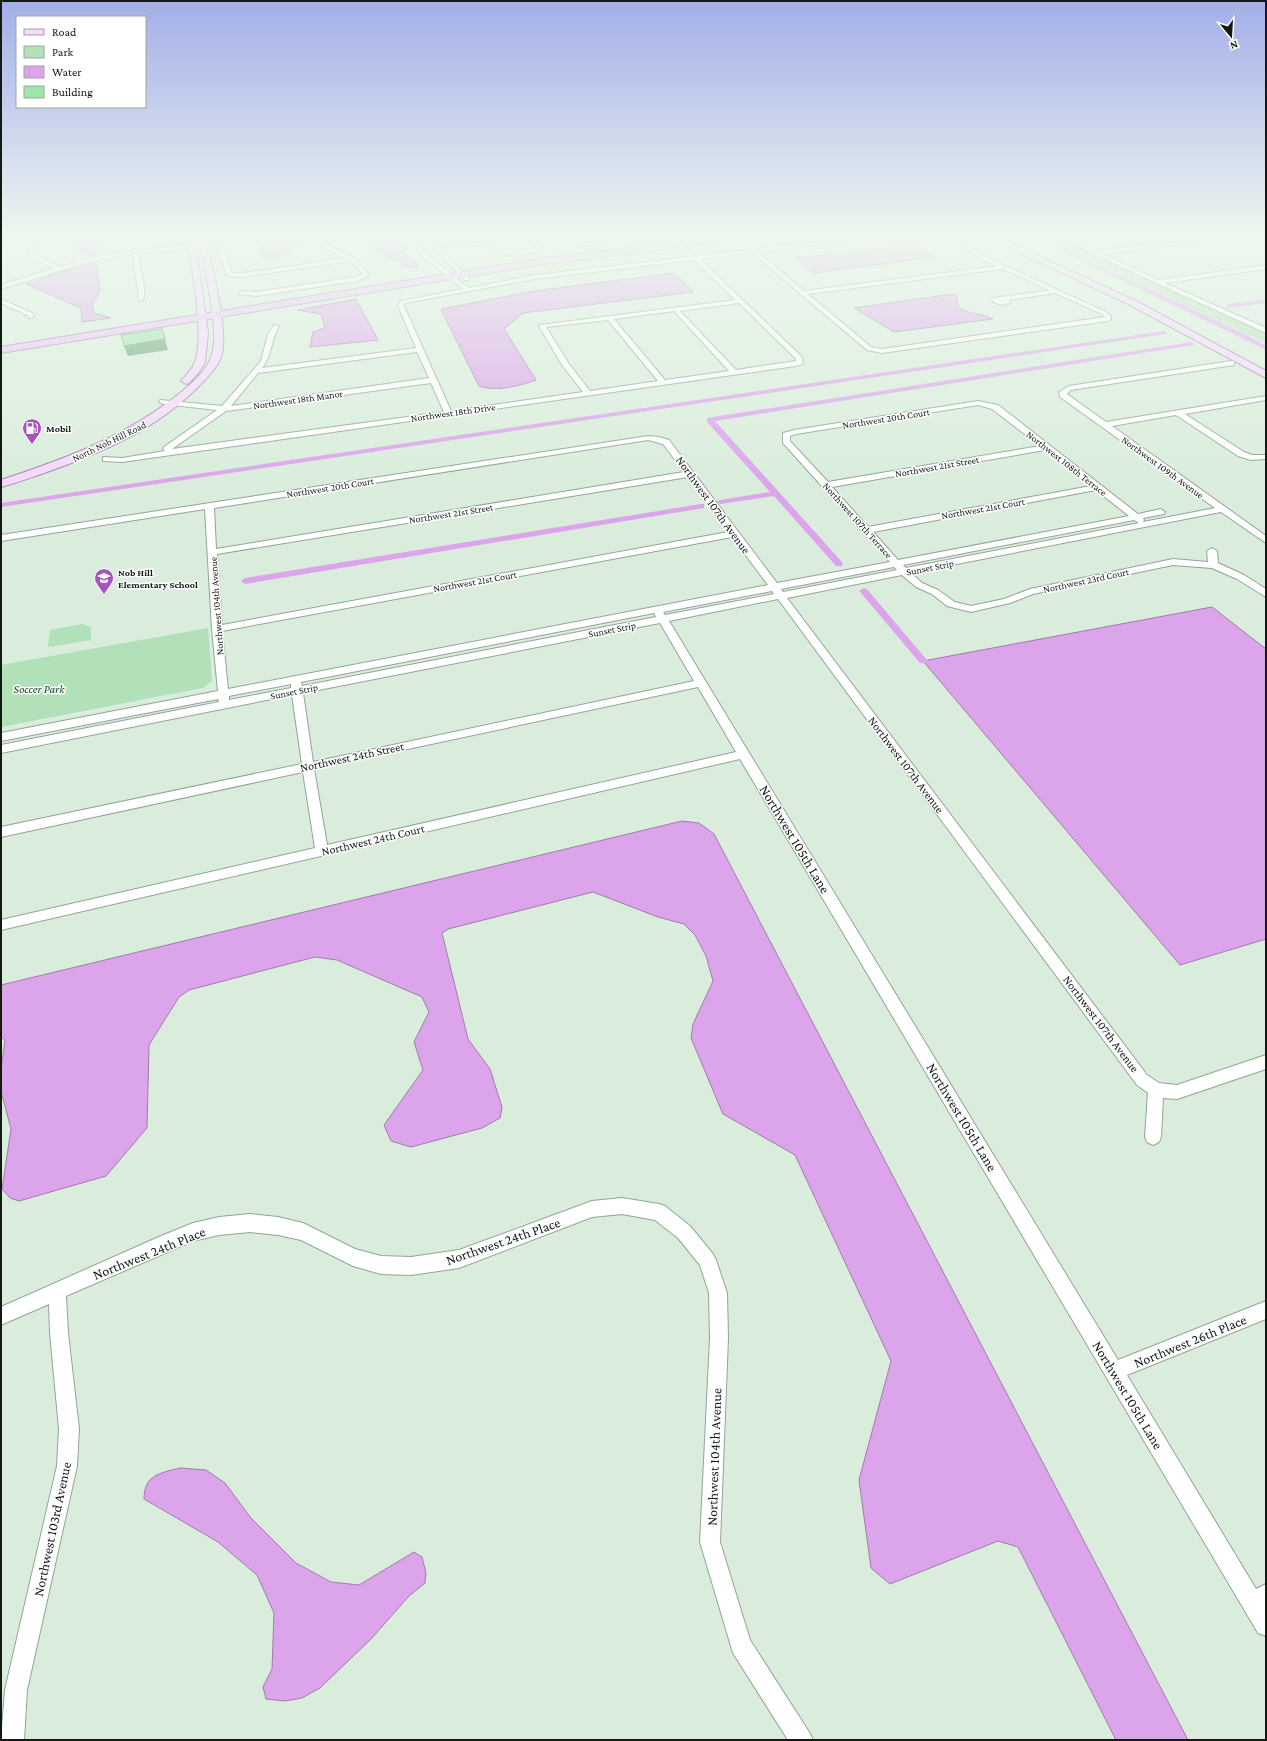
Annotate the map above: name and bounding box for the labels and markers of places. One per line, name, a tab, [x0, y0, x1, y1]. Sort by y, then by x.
fuel station icon: Mobil	[21, 417, 43, 445]
place label: Mobil	[46, 423, 71, 434]
school or university icon: Nob Hill Elementary School	[93, 567, 115, 595]
place label: Nob Hill Elementary School	[118, 567, 198, 590]

